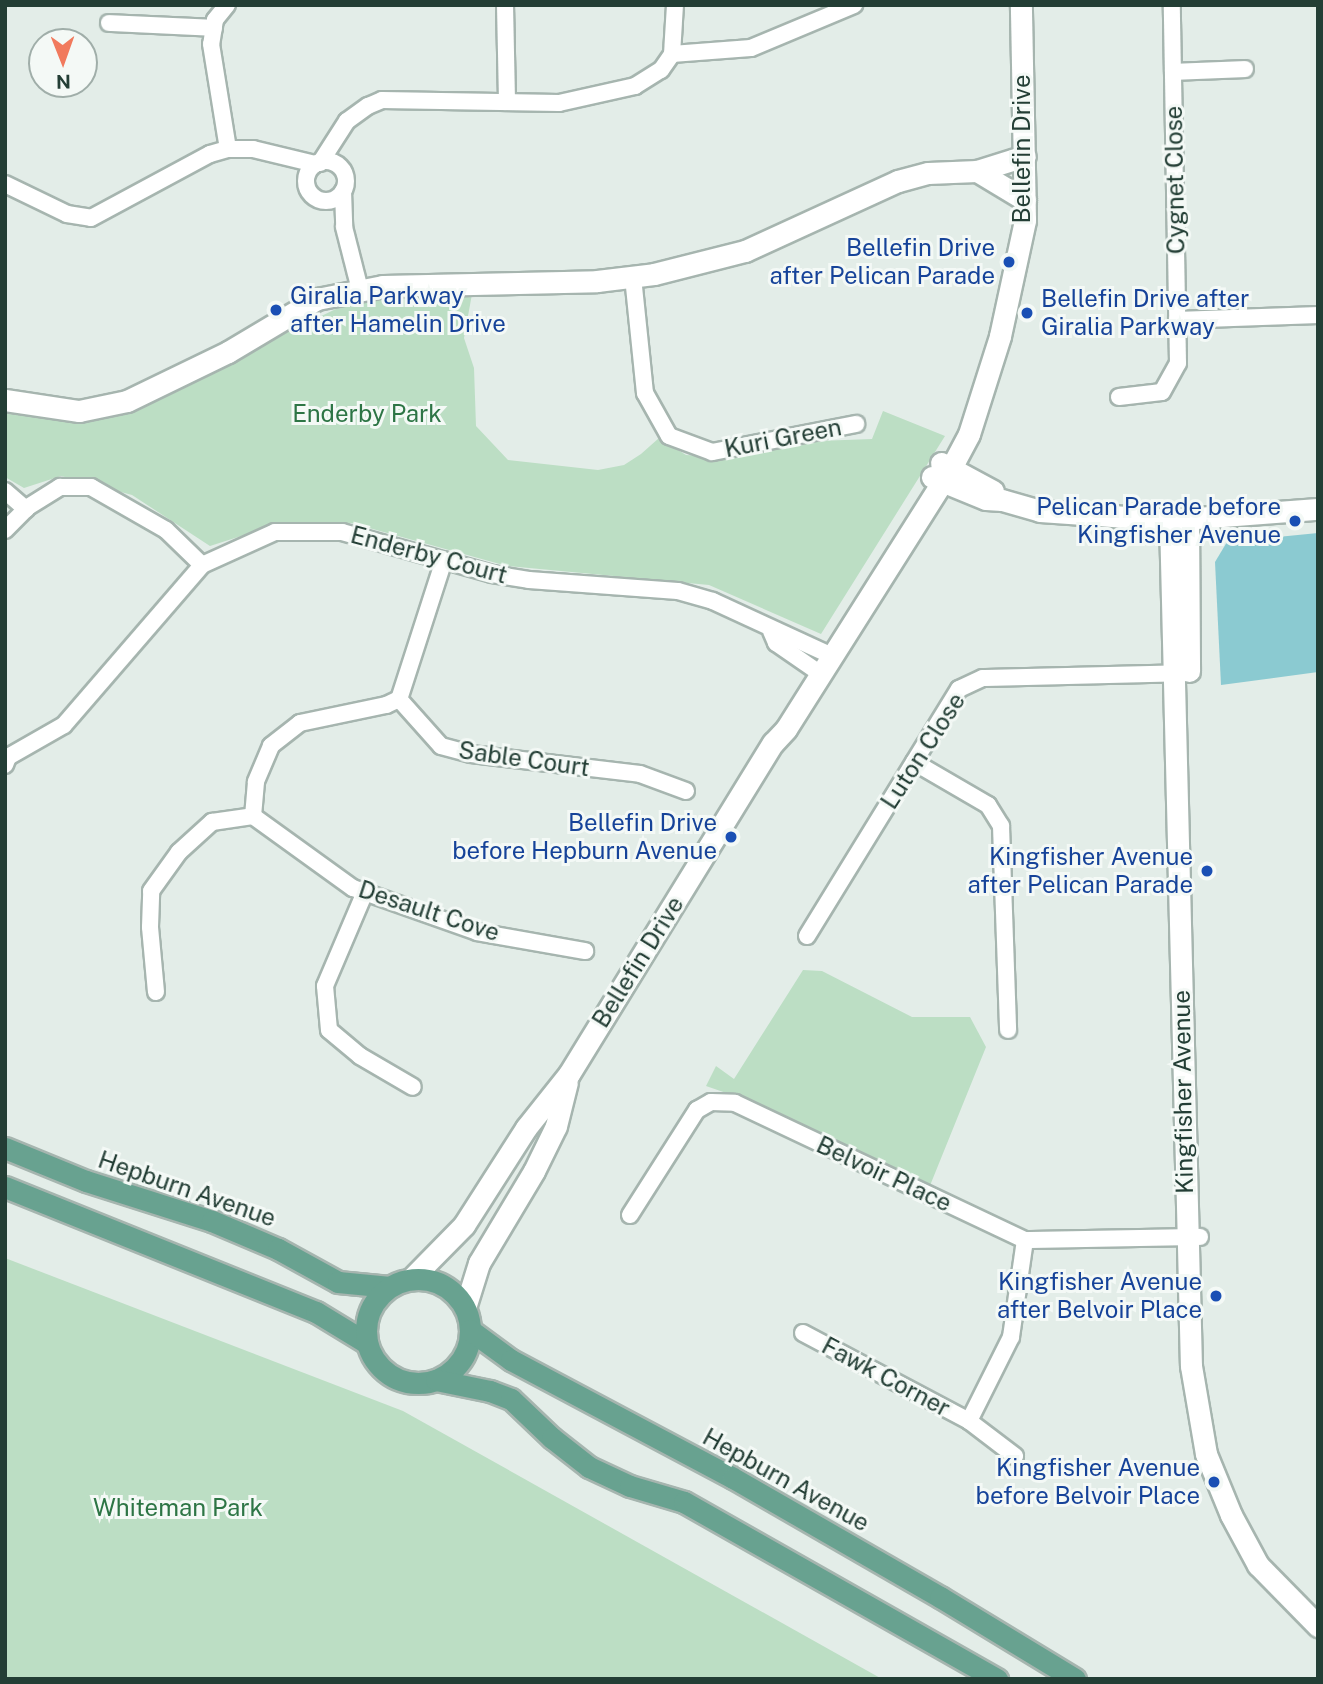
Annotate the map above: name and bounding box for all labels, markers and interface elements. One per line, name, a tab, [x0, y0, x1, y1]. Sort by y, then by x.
north arrow	[28, 28, 98, 98]
text: N	[56, 71, 71, 93]
street label: Bellefin Drive	[1008, 74, 1036, 224]
street label: Cygnet Close	[1159, 106, 1191, 254]
place label: Bellefin Drive after Pelican Parade	[769, 234, 995, 290]
marker: Bellefin Drive after Pelican Parade	[1001, 254, 1017, 270]
place label: Giralia Parkway after Hamelin Drive	[290, 282, 506, 338]
place label: Bellefin Drive after Giralia Parkway	[1041, 285, 1250, 341]
marker: Giralia Parkway after Hamelin Drive	[268, 302, 284, 318]
marker: Bellefin Drive after Giralia Parkway	[1019, 305, 1035, 321]
park label: Enderby Park	[292, 400, 442, 428]
street label: Kuri Green	[722, 413, 844, 463]
place label: Pelican Parade before Kingfisher Avenue	[1036, 493, 1281, 549]
marker: Pelican Parade before Kingfisher Avenue	[1287, 513, 1303, 529]
street label: Enderby Court	[348, 520, 510, 590]
street label: Luton Close	[875, 688, 971, 814]
street label: Sable Court	[457, 736, 591, 782]
place label: Bellefin Drive before Hepburn Avenue	[452, 809, 717, 865]
marker: Bellefin Drive before Hepburn Avenue	[723, 829, 739, 845]
place label: Kingfisher Avenue after Pelican Parade	[967, 843, 1193, 899]
marker: Kingfisher Avenue after Pelican Parade	[1199, 863, 1215, 879]
street label: Desault Cove	[355, 875, 503, 947]
street label: Bellefin Drive	[586, 891, 690, 1033]
street label: Kingfisher Avenue	[1167, 990, 1199, 1194]
street label: Belvoir Place	[812, 1130, 956, 1218]
street label: Hepburn Avenue	[94, 1145, 280, 1233]
place label: Kingfisher Avenue after Belvoir Place	[997, 1268, 1202, 1324]
marker: Kingfisher Avenue after Belvoir Place	[1208, 1288, 1224, 1304]
street label: Fawk Corner	[817, 1331, 955, 1423]
street label: Hepburn Avenue	[698, 1422, 874, 1538]
place label: Kingfisher Avenue before Belvoir Place	[975, 1454, 1200, 1510]
marker: Kingfisher Avenue before Belvoir Place	[1206, 1474, 1222, 1490]
park label: Whiteman Park	[93, 1494, 263, 1522]

